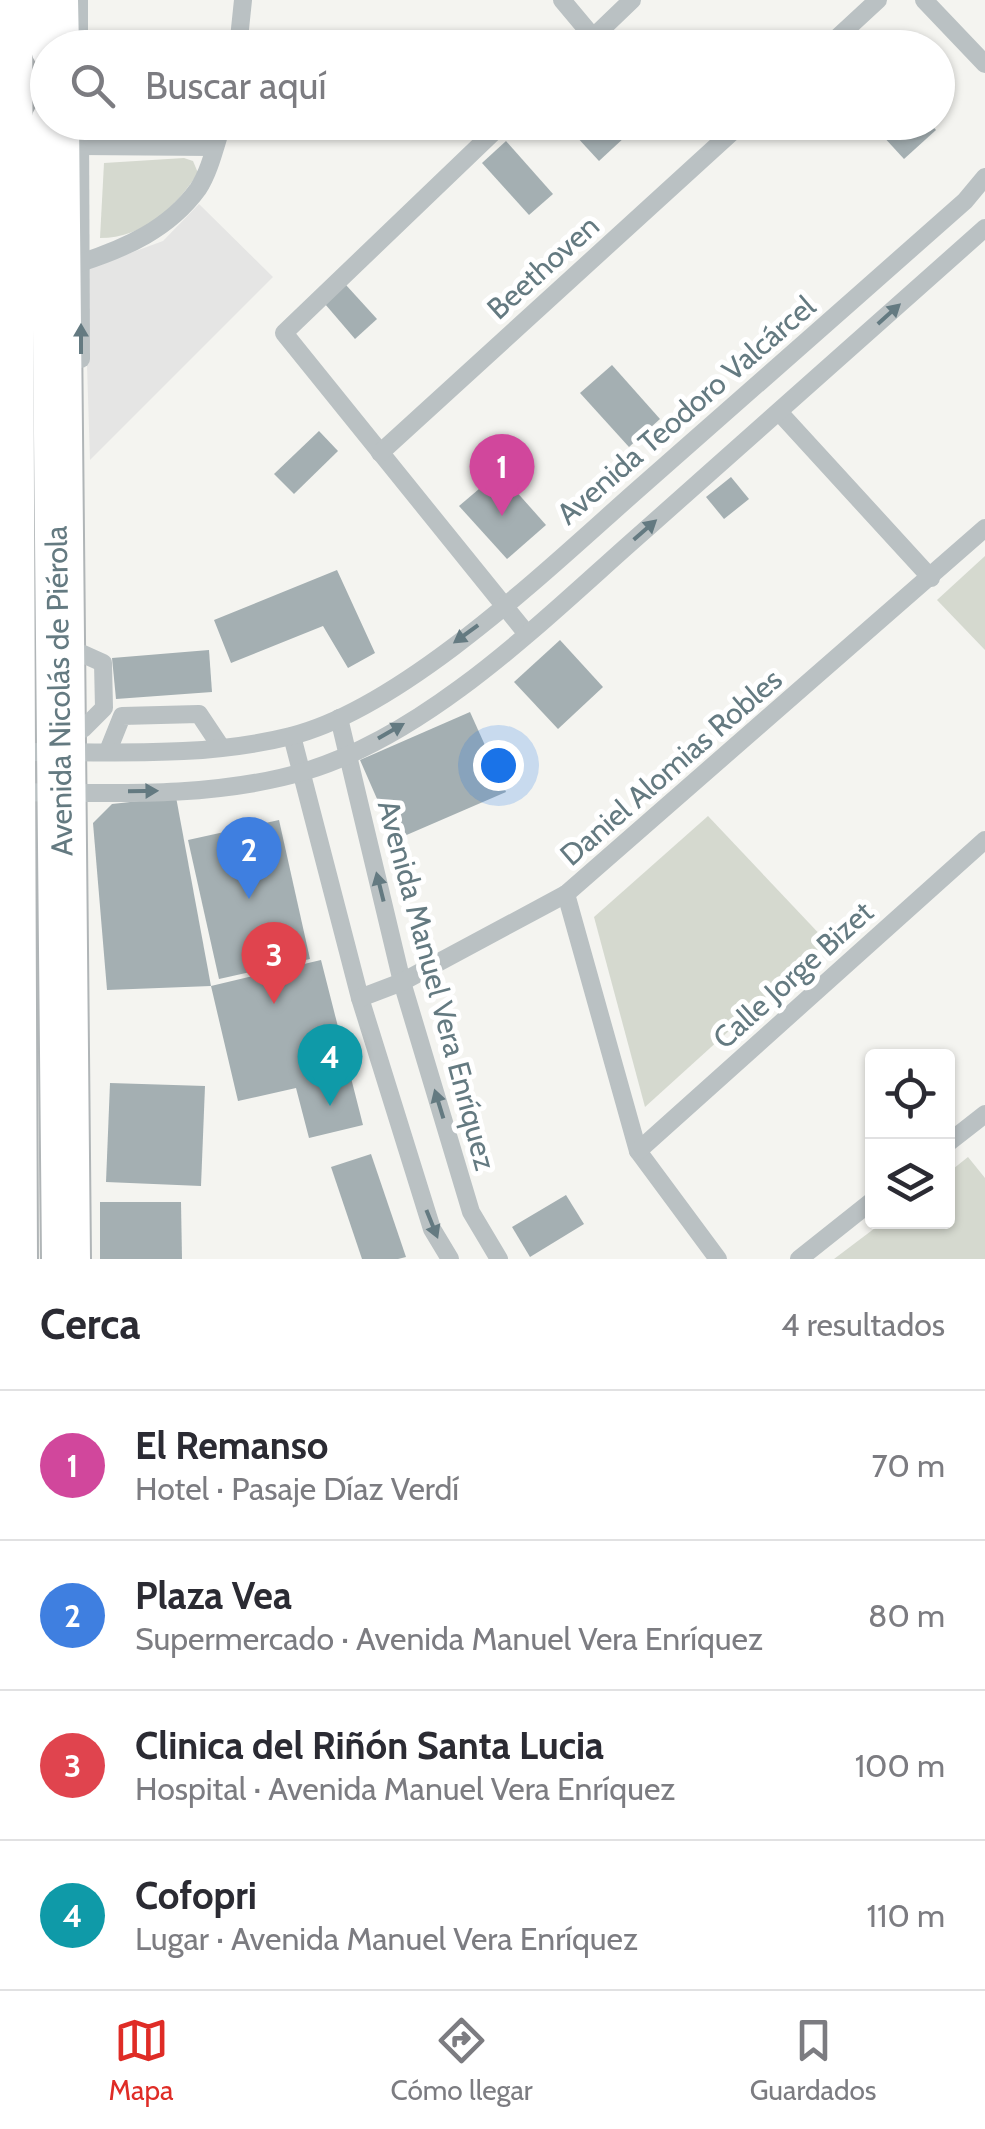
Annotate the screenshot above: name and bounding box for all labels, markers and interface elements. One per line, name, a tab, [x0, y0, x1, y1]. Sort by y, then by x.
search box	[30, 30, 955, 140]
icon: search	[65, 58, 120, 113]
text: Buscar aquí	[145, 62, 327, 109]
street label: Beethoven	[479, 207, 607, 327]
street label: Avenida Teodoro Valcárcel	[549, 288, 823, 532]
one-way arrow	[876, 304, 901, 326]
one-way arrow	[73, 322, 89, 354]
pin: 1	[470, 434, 534, 516]
one-way arrow	[632, 519, 657, 541]
street label: Avenida Nicolás de Piérola	[38, 525, 80, 857]
one-way arrow	[453, 624, 479, 643]
street label: Daniel Alomias Robles	[553, 661, 789, 873]
one-way arrow	[377, 723, 405, 740]
your location	[473, 740, 524, 791]
one-way arrow	[128, 782, 160, 798]
street label: Avenida Manuel Vera Enríquez	[370, 796, 504, 1174]
pin: 2	[216, 816, 282, 899]
one-way arrow	[371, 871, 387, 902]
street label: Calle Jorge Bizet	[705, 894, 881, 1056]
pin: 3	[242, 922, 306, 1004]
pin: 4	[298, 1024, 362, 1106]
map controls	[865, 1049, 955, 1229]
button: locate	[865, 1049, 955, 1139]
one-way arrow	[431, 1088, 446, 1119]
button: layers	[865, 1139, 955, 1229]
one-way arrow	[424, 1209, 440, 1239]
text: Cerca	[40, 1298, 140, 1350]
text: 4 resultados	[781, 1305, 945, 1344]
text: El Remanso	[135, 1422, 328, 1469]
text: 1	[67, 1446, 78, 1485]
text: 70 m	[872, 1446, 945, 1485]
text: Hotel · Pasaje Díaz Verdí	[135, 1469, 459, 1508]
text: Plaza Vea	[135, 1572, 292, 1619]
text: 2	[64, 1596, 81, 1635]
text: 80 m	[868, 1596, 945, 1635]
text: Supermercado · Avenida Manuel Vera Enríquez	[135, 1619, 763, 1658]
text: Clinica del Riñón Santa Lucia	[135, 1722, 604, 1769]
text: 3	[64, 1746, 81, 1785]
text: 100 m	[855, 1746, 945, 1785]
text: Hospital · Avenida Manuel Vera Enríquez	[135, 1769, 675, 1808]
text: Cofopri	[135, 1872, 257, 1919]
text: 4	[63, 1896, 82, 1935]
text: 110 m	[867, 1896, 945, 1935]
text: Lugar · Avenida Manuel Vera Enríquez	[135, 1919, 638, 1958]
tab: Mapa	[109, 2013, 174, 2107]
tab: Cómo llegar	[391, 2013, 533, 2107]
tab: Guardados	[750, 2013, 876, 2107]

